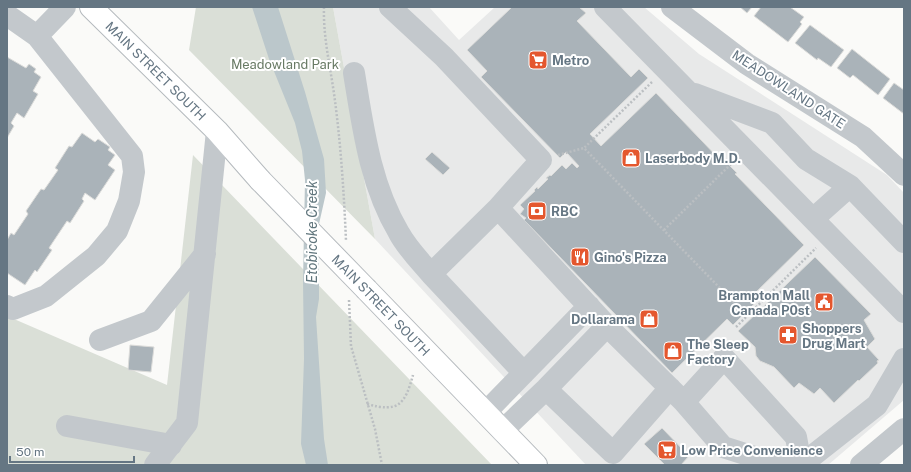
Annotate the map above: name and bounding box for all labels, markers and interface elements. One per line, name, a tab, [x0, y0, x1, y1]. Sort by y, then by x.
street label: MAIN STREET SOUTH	[102, 19, 209, 124]
street label: MEADOWLAND GATE	[729, 47, 848, 132]
supermarket icon: Metro	[527, 49, 549, 71]
place label: Metro	[552, 53, 589, 68]
park label: Meadowland Park	[231, 57, 339, 72]
shop icon: Laserbody M.D.	[620, 147, 642, 169]
place label: Laserbody M.D.	[645, 151, 741, 166]
water label: Etobicoke Creek	[304, 180, 320, 283]
bank icon: RBC	[526, 200, 548, 222]
place label: RBC	[551, 204, 578, 219]
restaurant icon: Gino's Pizza	[569, 246, 591, 268]
place label: Gino's Pizza	[594, 250, 667, 265]
street label: MAIN STREET SOUTH	[329, 252, 433, 359]
place label: Brampton Mall Canada P0st	[718, 288, 810, 318]
public building icon: Brampton Mall Canada P0st	[813, 291, 835, 313]
shop icon: Dollarama	[638, 308, 660, 330]
place label: Dollarama	[571, 312, 635, 327]
place label: Shoppers Drug Mart	[802, 321, 866, 351]
pharmacy icon: Shoppers Drug Mart	[777, 324, 799, 346]
place label: The Sleep Factory	[687, 337, 749, 367]
shop icon: The Sleep Factory	[662, 340, 684, 362]
scale bar	[10, 438, 134, 464]
supermarket icon: Low Price Convenience	[656, 439, 678, 461]
place label: Low Price Convenience	[681, 443, 823, 458]
text: 50 m	[16, 445, 44, 459]

